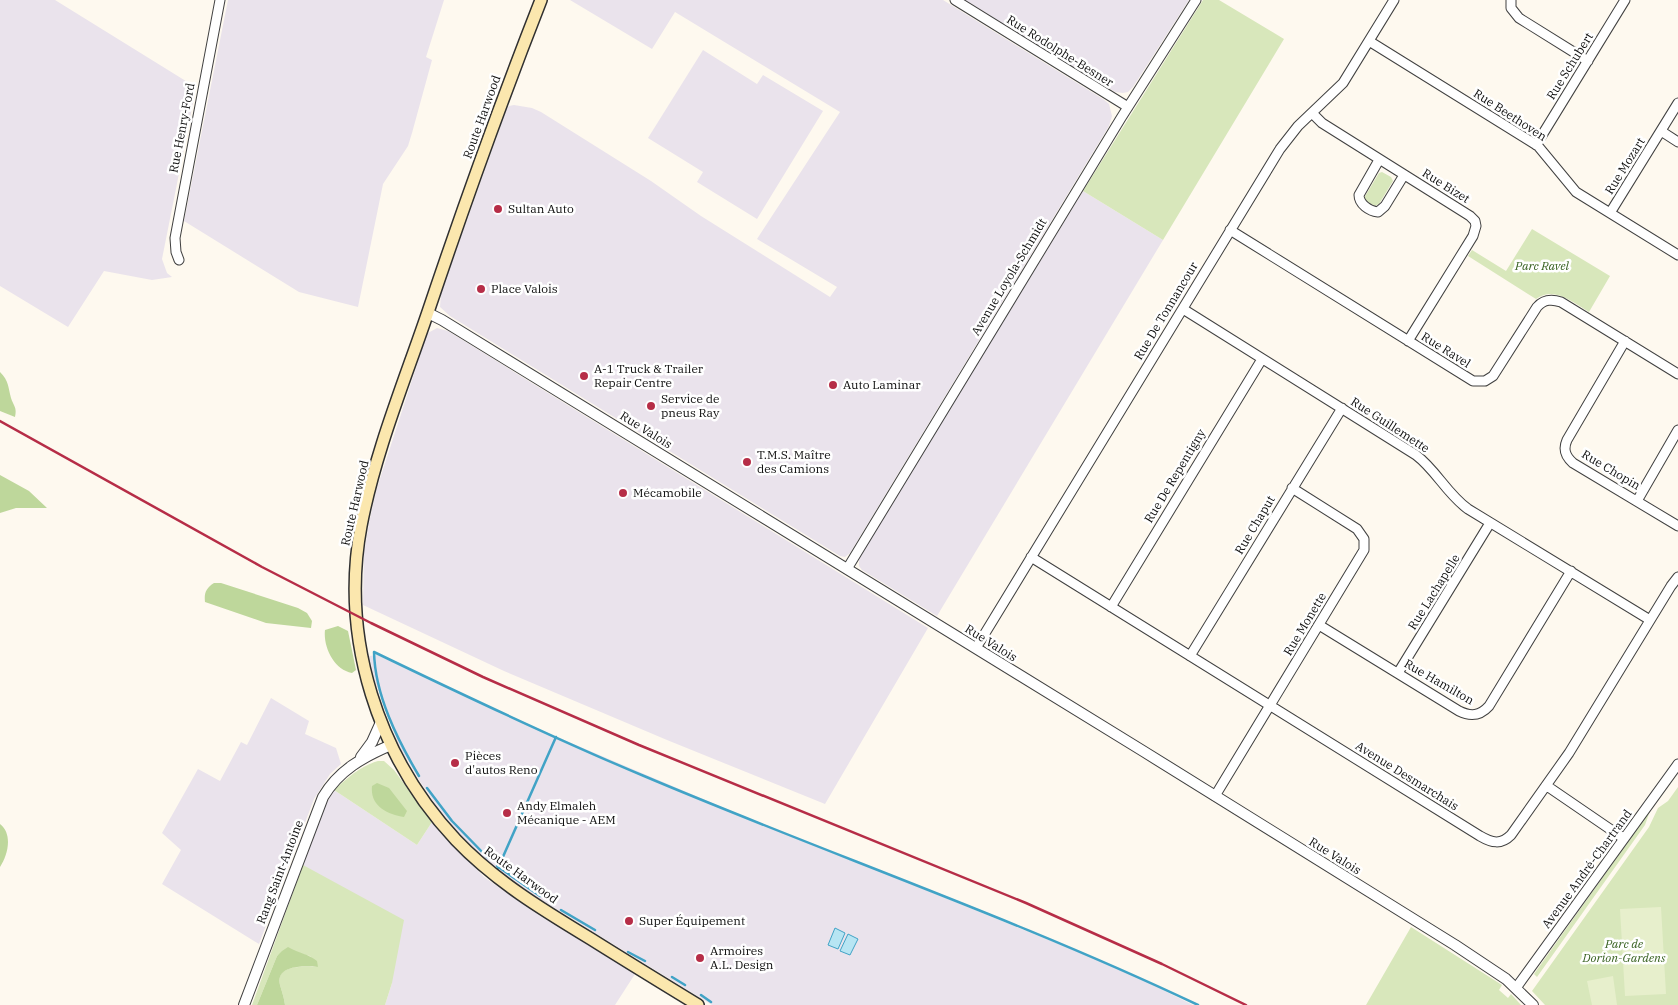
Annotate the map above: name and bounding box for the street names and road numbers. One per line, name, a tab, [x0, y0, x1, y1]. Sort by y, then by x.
street label: Rue Rodolphe-Besner	[1004, 12, 1117, 90]
street label: Rue Schubert	[1543, 29, 1596, 102]
street label: Route Harwood	[460, 73, 504, 161]
street label: Rue Henry-Ford	[165, 82, 198, 174]
street label: Rue Beethoven	[1471, 85, 1550, 144]
street label: Rue Mozart	[1601, 135, 1648, 197]
street label: Rue Bizet	[1420, 165, 1473, 206]
street label: Avenue Loyola-Schmidt	[968, 215, 1050, 338]
street label: Rue De Tonnancour	[1130, 258, 1201, 362]
street label: Rue Ravel	[1419, 329, 1474, 371]
street label: Rue Guillemette	[1348, 394, 1432, 456]
street label: Rue Valois	[618, 408, 675, 451]
street label: Rue De Repentigny	[1141, 426, 1209, 525]
street label: Rue Chopin	[1579, 446, 1643, 493]
street label: Route Harwood	[337, 459, 372, 547]
street label: Rue Chaput	[1231, 493, 1278, 557]
street label: Rue Lachapelle	[1404, 551, 1463, 632]
street label: Rue Monette	[1280, 590, 1329, 658]
street label: Rue Valois	[963, 621, 1020, 664]
street label: Rue Hamilton	[1402, 656, 1477, 708]
street label: Avenue Desmarchais	[1353, 738, 1462, 814]
street label: Avenue André-Chartrand	[1538, 806, 1635, 931]
street label: Rang Saint-Antoine	[253, 818, 306, 926]
street label: Rue Valois	[1307, 834, 1364, 877]
street label: Route Harwood	[481, 843, 561, 906]

